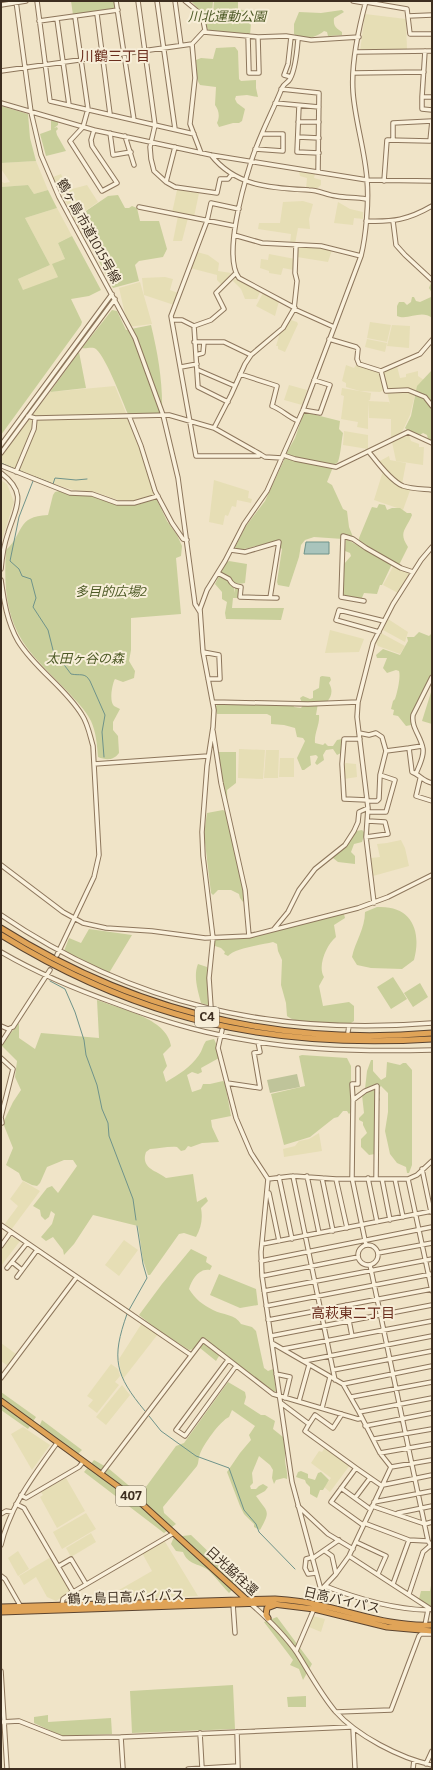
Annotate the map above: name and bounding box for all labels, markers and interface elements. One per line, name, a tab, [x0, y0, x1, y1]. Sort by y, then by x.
park label: 川北運動公園	[188, 9, 268, 24]
district label: 川鶴三丁目	[80, 48, 150, 65]
street label: 鶴ヶ島市道1015号線	[54, 176, 124, 286]
park label: 多目的広場2	[75, 584, 147, 599]
park label: 太田ヶ谷の森	[46, 651, 126, 666]
road number: C4	[195, 1007, 219, 1027]
district label: 高萩東二丁目	[311, 1305, 395, 1322]
road number: 407	[116, 1486, 146, 1506]
street label: 日光脇往還	[203, 1543, 261, 1599]
street label: 日高バイパス	[302, 1584, 382, 1616]
street label: 鶴ヶ島日高バイパス	[67, 1587, 185, 1607]

